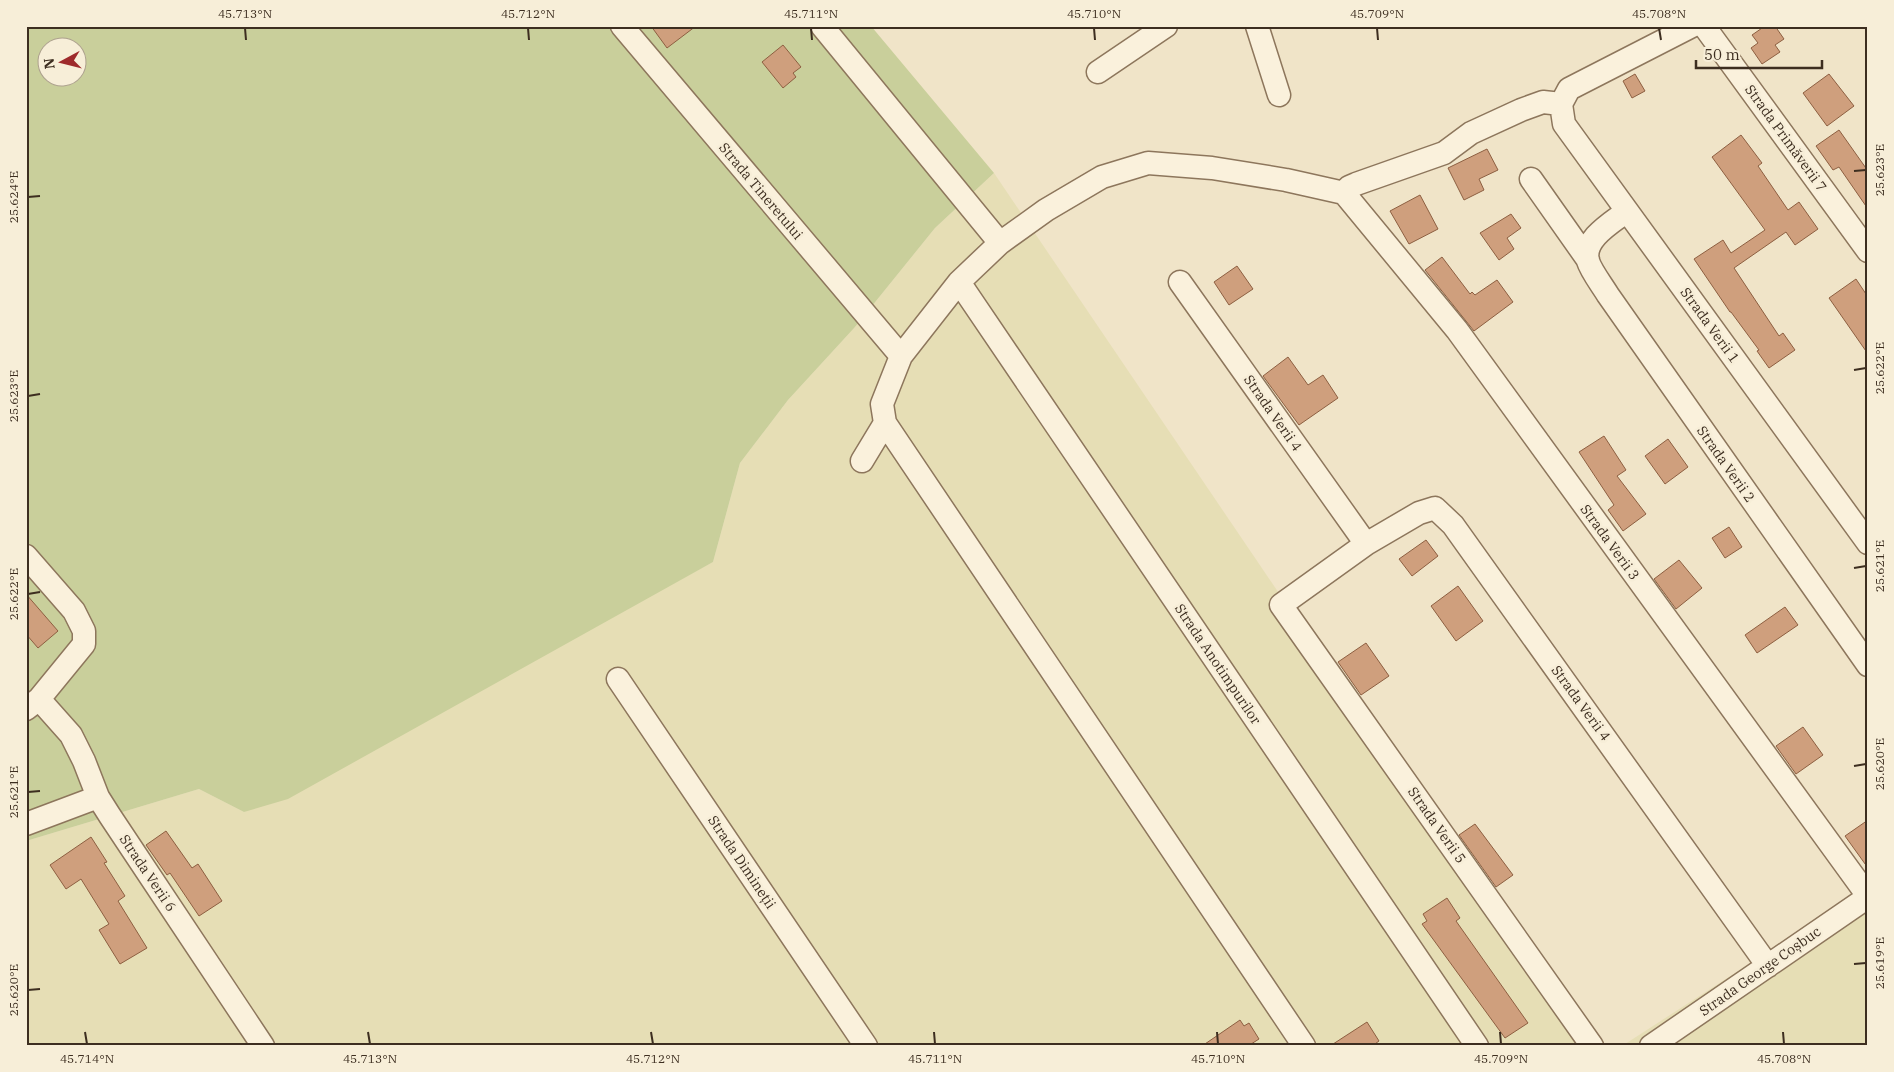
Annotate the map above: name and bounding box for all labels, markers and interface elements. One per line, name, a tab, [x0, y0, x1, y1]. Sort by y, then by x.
text: 45.713°N	[218, 6, 272, 21]
text: 45.712°N	[501, 6, 555, 21]
text: 45.711°N	[784, 6, 838, 21]
text: 45.710°N	[1067, 6, 1121, 21]
text: 45.709°N	[1350, 6, 1404, 21]
text: 45.708°N	[1632, 6, 1686, 21]
north arrow	[38, 38, 88, 88]
scale bar	[1696, 38, 1823, 70]
text: 50 m	[1704, 45, 1740, 64]
text: N	[39, 57, 59, 70]
street label: Strada Primăverii 7	[1741, 81, 1831, 195]
street label: Strada Tineretului	[715, 139, 807, 243]
text: 25.623°E	[1872, 144, 1887, 196]
text: 25.624°E	[6, 171, 21, 223]
street label: Strada Verii 1	[1677, 284, 1743, 366]
text: 25.622°E	[1872, 342, 1887, 394]
text: 25.623°E	[6, 370, 21, 422]
street label: Strada Verii 4	[1240, 371, 1306, 455]
street label: Strada Verii 2	[1693, 422, 1759, 506]
street label: Strada Verii 3	[1577, 501, 1643, 583]
text: 25.621°E	[1872, 540, 1887, 592]
text: 25.622°E	[6, 568, 21, 620]
street label: Strada Anotimpurilor	[1171, 600, 1266, 728]
street label: Strada Verii 4	[1548, 662, 1614, 744]
text: 25.620°E	[1872, 738, 1887, 790]
text: 25.621°E	[6, 766, 21, 818]
street label: Strada Verii 5	[1404, 783, 1470, 867]
street label: Strada Dimineții	[704, 812, 780, 912]
street label: Strada Verii 6	[116, 831, 180, 915]
street label: Strada George Coșbuc	[1696, 922, 1824, 1020]
text: 25.619°E	[1872, 937, 1887, 989]
text: 25.620°E	[6, 964, 21, 1016]
text: 45.714°N	[60, 1051, 114, 1066]
text: 45.713°N	[343, 1051, 397, 1066]
text: 45.712°N	[626, 1051, 680, 1066]
text: 45.711°N	[908, 1051, 962, 1066]
text: 45.710°N	[1191, 1051, 1245, 1066]
text: 45.709°N	[1474, 1051, 1528, 1066]
text: 45.708°N	[1757, 1051, 1811, 1066]

